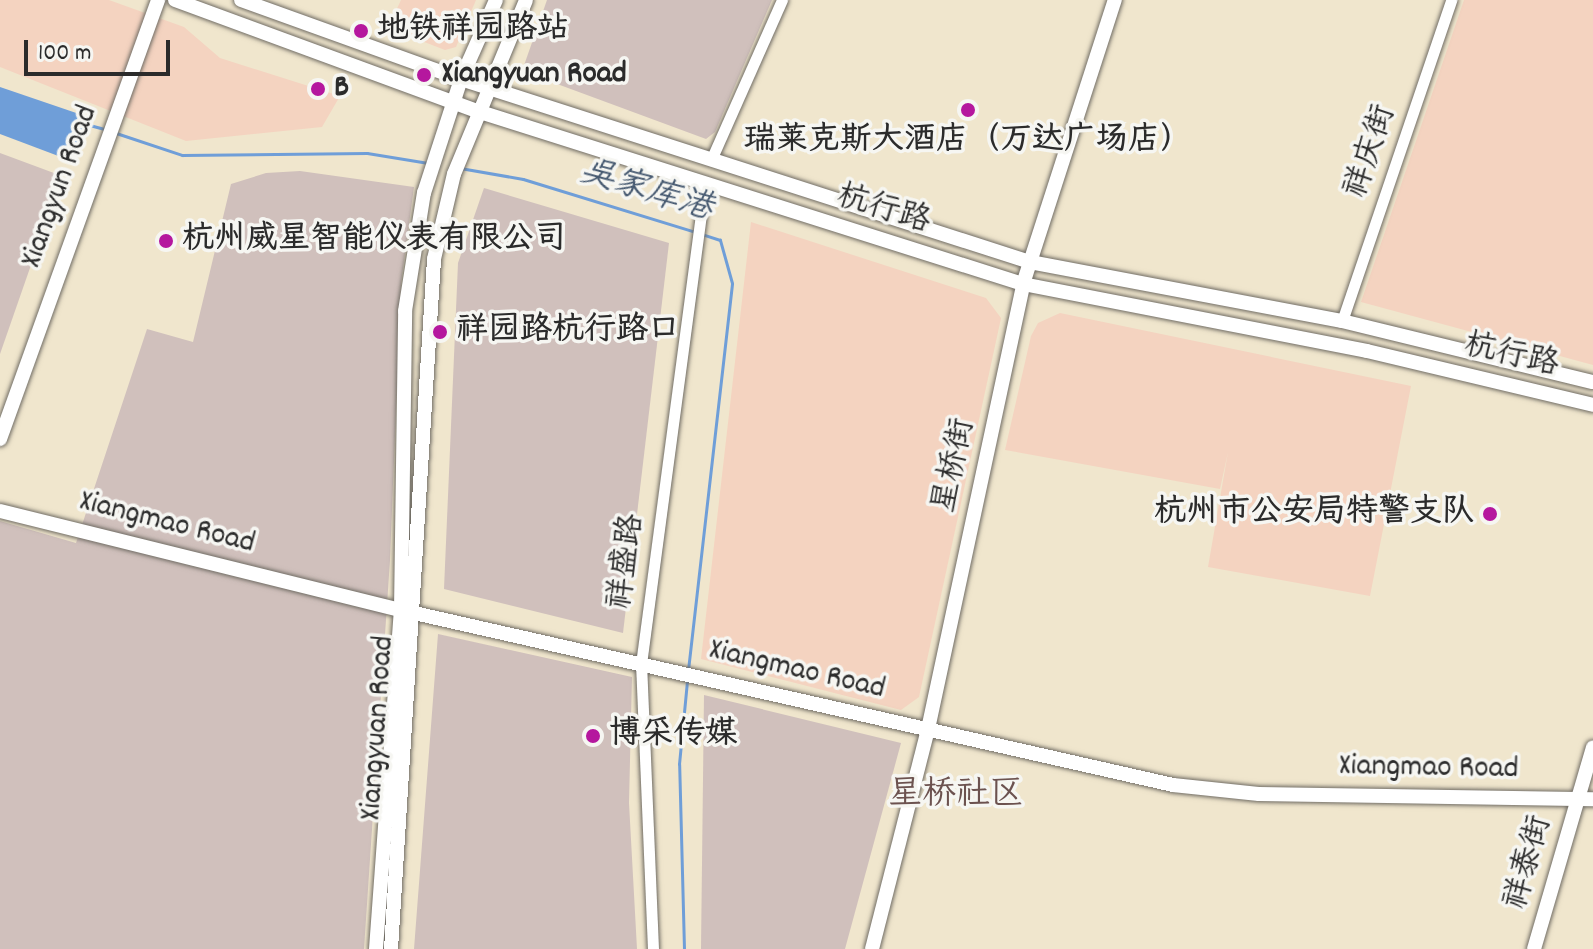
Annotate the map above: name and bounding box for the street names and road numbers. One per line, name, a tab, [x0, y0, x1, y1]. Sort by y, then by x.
street label: 祥庆街	[1338, 100, 1406, 204]
street label: Xiangyun Road	[14, 101, 108, 273]
street label: 杭行路	[831, 179, 935, 243]
street label: 杭行路	[1460, 327, 1562, 387]
street label: 星桥街	[927, 415, 985, 517]
street label: Xiangmao Road	[75, 484, 259, 564]
street label: 祥盛路	[602, 512, 654, 612]
street label: Xiangmao Road	[705, 632, 889, 710]
street label: Xiangyuan Road	[353, 635, 405, 821]
street label: Xiangmao Road	[1339, 748, 1519, 790]
street label: 祥泰街	[1498, 812, 1562, 914]

